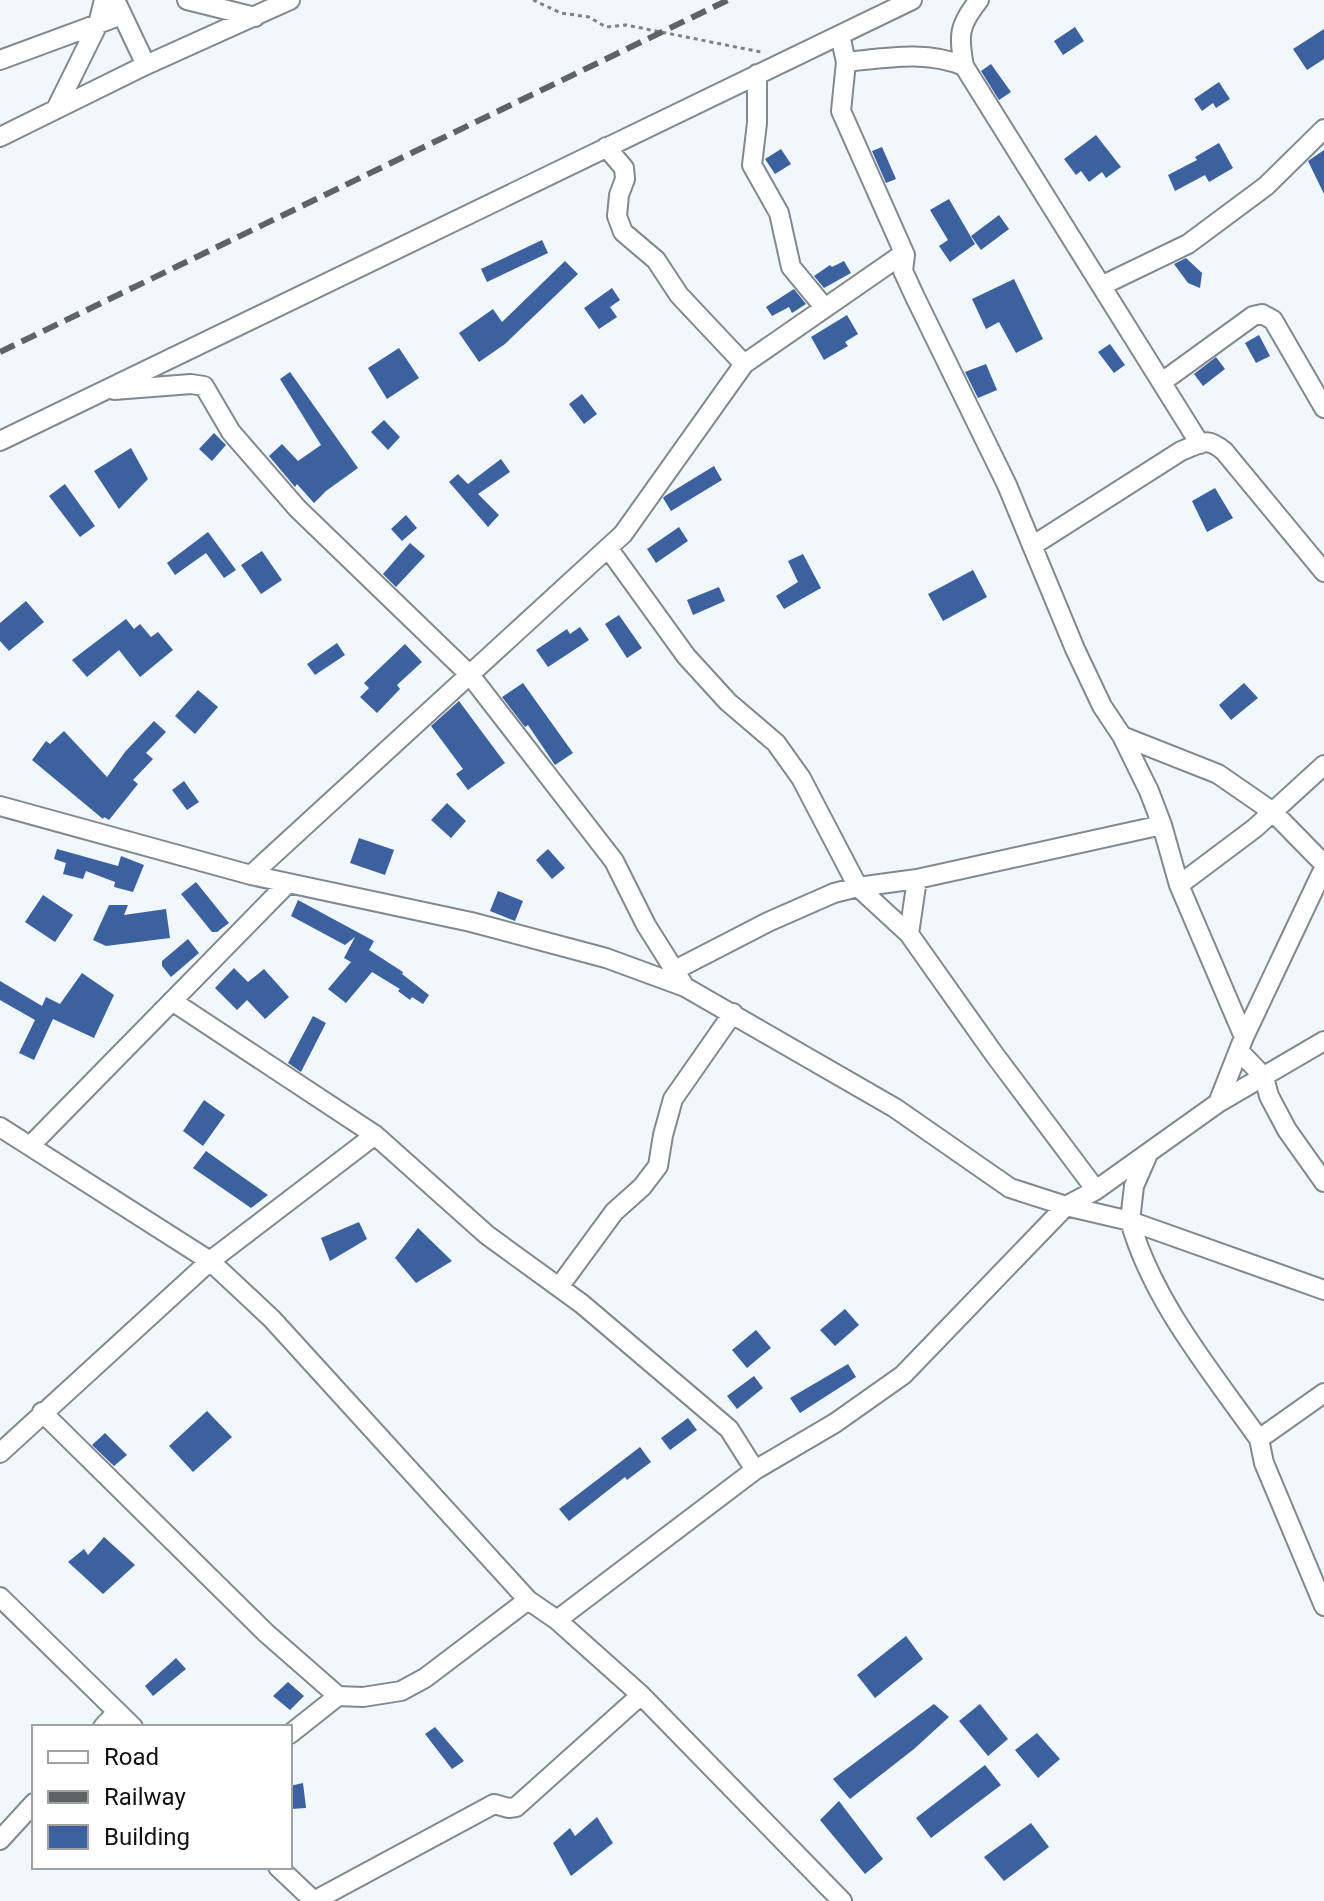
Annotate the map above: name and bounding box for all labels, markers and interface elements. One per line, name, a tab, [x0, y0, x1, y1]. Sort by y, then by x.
legend	[32, 1725, 292, 1869]
text: Road	[104, 1743, 159, 1771]
text: Railway	[104, 1783, 186, 1811]
text: Building	[104, 1823, 190, 1851]

